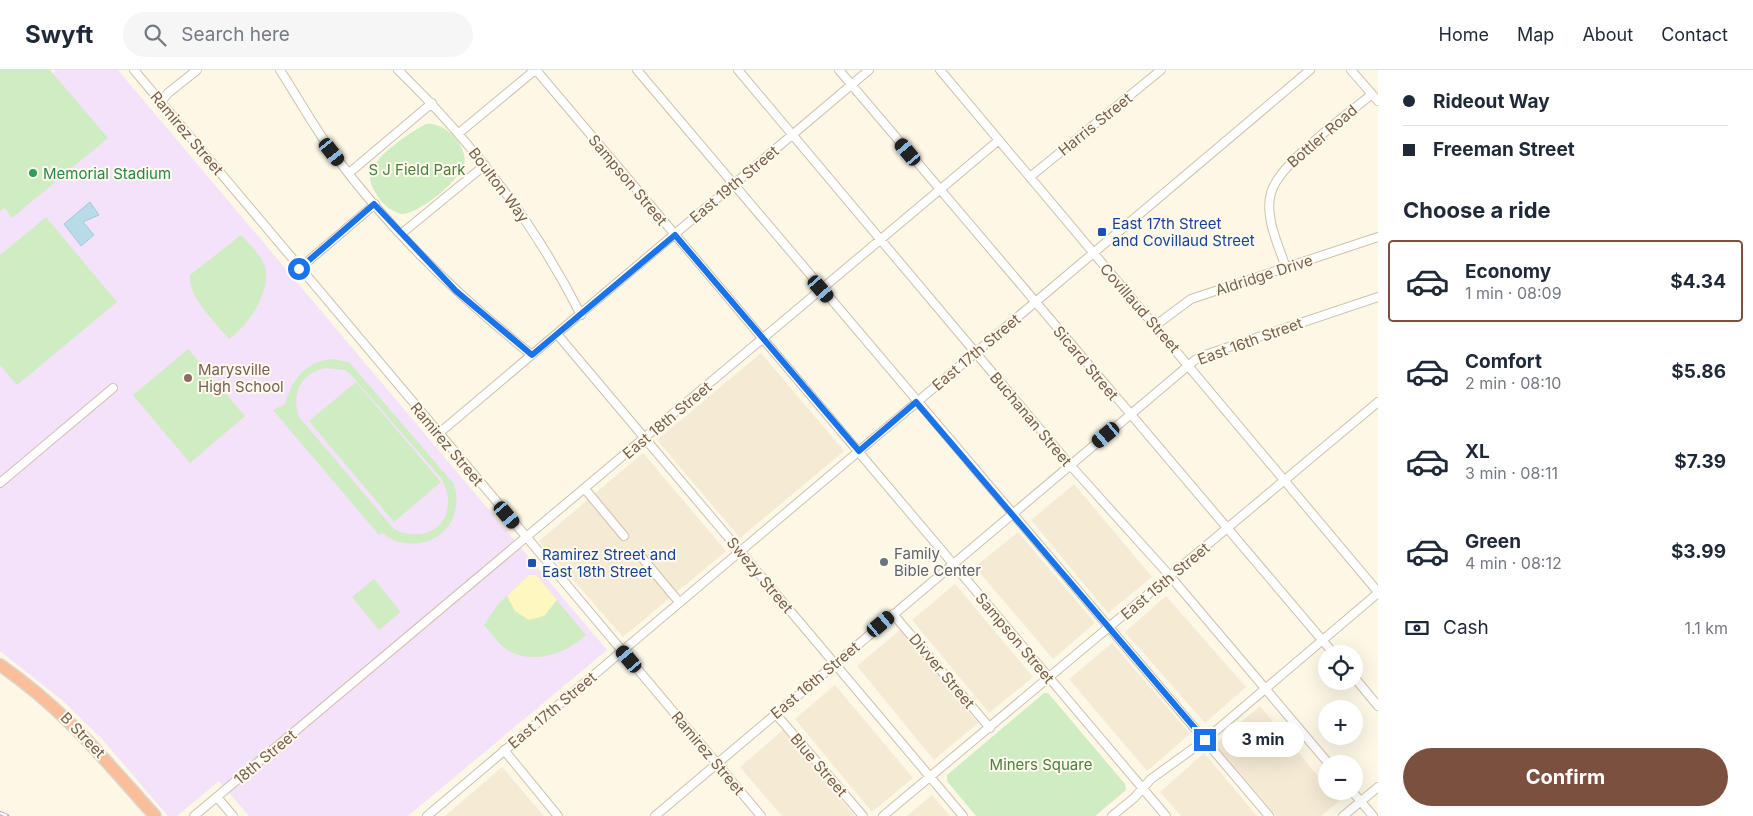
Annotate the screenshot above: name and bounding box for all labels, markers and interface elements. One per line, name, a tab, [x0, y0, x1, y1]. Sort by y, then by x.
search box	[123, 12, 473, 57]
text: Swyft	[25, 20, 93, 49]
icon: search	[141, 21, 169, 49]
text: Search here	[181, 23, 290, 46]
text: Home	[1439, 24, 1489, 45]
text: Map	[1517, 24, 1554, 45]
text: About	[1582, 24, 1633, 45]
text: Contact	[1661, 24, 1728, 45]
street label: Ramirez Street	[146, 87, 228, 179]
street label: Harris Street	[1054, 88, 1136, 160]
text: Rideout Way	[1433, 90, 1550, 113]
street label: Bottler Road	[1283, 100, 1361, 172]
street label: Sampson Street	[585, 131, 672, 229]
car	[316, 136, 347, 168]
car	[892, 136, 923, 168]
text: Freeman Street	[1433, 138, 1575, 161]
street label: East 19th Street	[686, 141, 782, 227]
street label: Boulton Way	[465, 144, 534, 227]
park label: S J Field Park	[368, 160, 466, 179]
place label: Memorial Stadium	[43, 164, 171, 183]
marker: Memorial Stadium	[27, 167, 39, 179]
text: Choose a ride	[1403, 197, 1551, 223]
place label: East 17th Street and Covillaud Street	[1112, 214, 1255, 250]
marker: East 17th Street and Covillaud Street	[1096, 226, 1108, 238]
street label: Aldridge Drive	[1213, 250, 1315, 300]
route start	[288, 258, 310, 280]
street label: Covillaud Street	[1096, 259, 1184, 357]
icon: car	[1405, 259, 1450, 304]
text: Economy	[1465, 260, 1551, 283]
text: $4.34	[1670, 270, 1726, 293]
car	[805, 273, 836, 305]
text: 1 min · 08:09	[1465, 283, 1562, 303]
street label: East 17th Street	[928, 310, 1024, 394]
street label: East 16th Street	[1195, 313, 1305, 369]
street label: Sicard Street	[1049, 322, 1123, 404]
icon: car	[1405, 349, 1450, 394]
text: Comfort	[1465, 350, 1542, 373]
place label: Marysville High School	[198, 360, 284, 396]
text: $5.86	[1671, 360, 1726, 383]
street label: Buchanan Street	[986, 368, 1076, 470]
marker: Marysville High School	[182, 372, 194, 384]
text: 2 min · 08:10	[1465, 373, 1561, 393]
street label: East 18th Street	[619, 377, 715, 463]
street label: Ramirez Street	[406, 398, 488, 490]
car	[1089, 420, 1122, 450]
icon: car	[1405, 439, 1450, 484]
text: XL	[1465, 440, 1490, 463]
text: $7.39	[1674, 450, 1726, 473]
text: 3 min · 08:11	[1465, 463, 1558, 483]
car	[491, 499, 522, 531]
icon: car	[1405, 529, 1450, 574]
text: Green	[1465, 530, 1521, 553]
street label: Swezy Street	[723, 533, 797, 617]
street label: East 15th Street	[1117, 538, 1213, 624]
text: $3.99	[1671, 540, 1726, 563]
place label: Family Bible Center	[894, 544, 981, 580]
place label: Ramirez Street and East 18th Street	[542, 545, 676, 581]
text: 4 min · 08:12	[1465, 553, 1562, 573]
marker: Family Bible Center	[878, 556, 890, 568]
marker: Ramirez Street and East 18th Street	[526, 557, 538, 569]
street label: Sampson Street	[972, 589, 1059, 687]
car	[864, 609, 897, 639]
icon: cash	[1403, 614, 1431, 642]
text: Cash	[1443, 616, 1489, 639]
text: 1.1 km	[1684, 618, 1728, 638]
street label: Divver Street	[905, 630, 979, 712]
street label: East 16th Street	[767, 637, 863, 723]
car	[613, 643, 644, 675]
map controls	[1318, 645, 1363, 800]
button: locate	[1318, 645, 1363, 690]
street label: East 17th Street	[504, 668, 600, 752]
button: +	[1318, 700, 1363, 745]
street label: Ramirez Street	[667, 707, 749, 799]
street label: B Street	[57, 708, 109, 762]
callout: 3 min	[1222, 722, 1305, 758]
street label: 18th Street	[230, 725, 300, 789]
street label: Blue Street	[786, 729, 852, 801]
route end	[1194, 729, 1216, 751]
text: 3 min	[1241, 729, 1285, 749]
button: Confirm	[1403, 748, 1728, 806]
park label: Miners Square	[990, 755, 1092, 774]
button: −	[1318, 755, 1363, 800]

